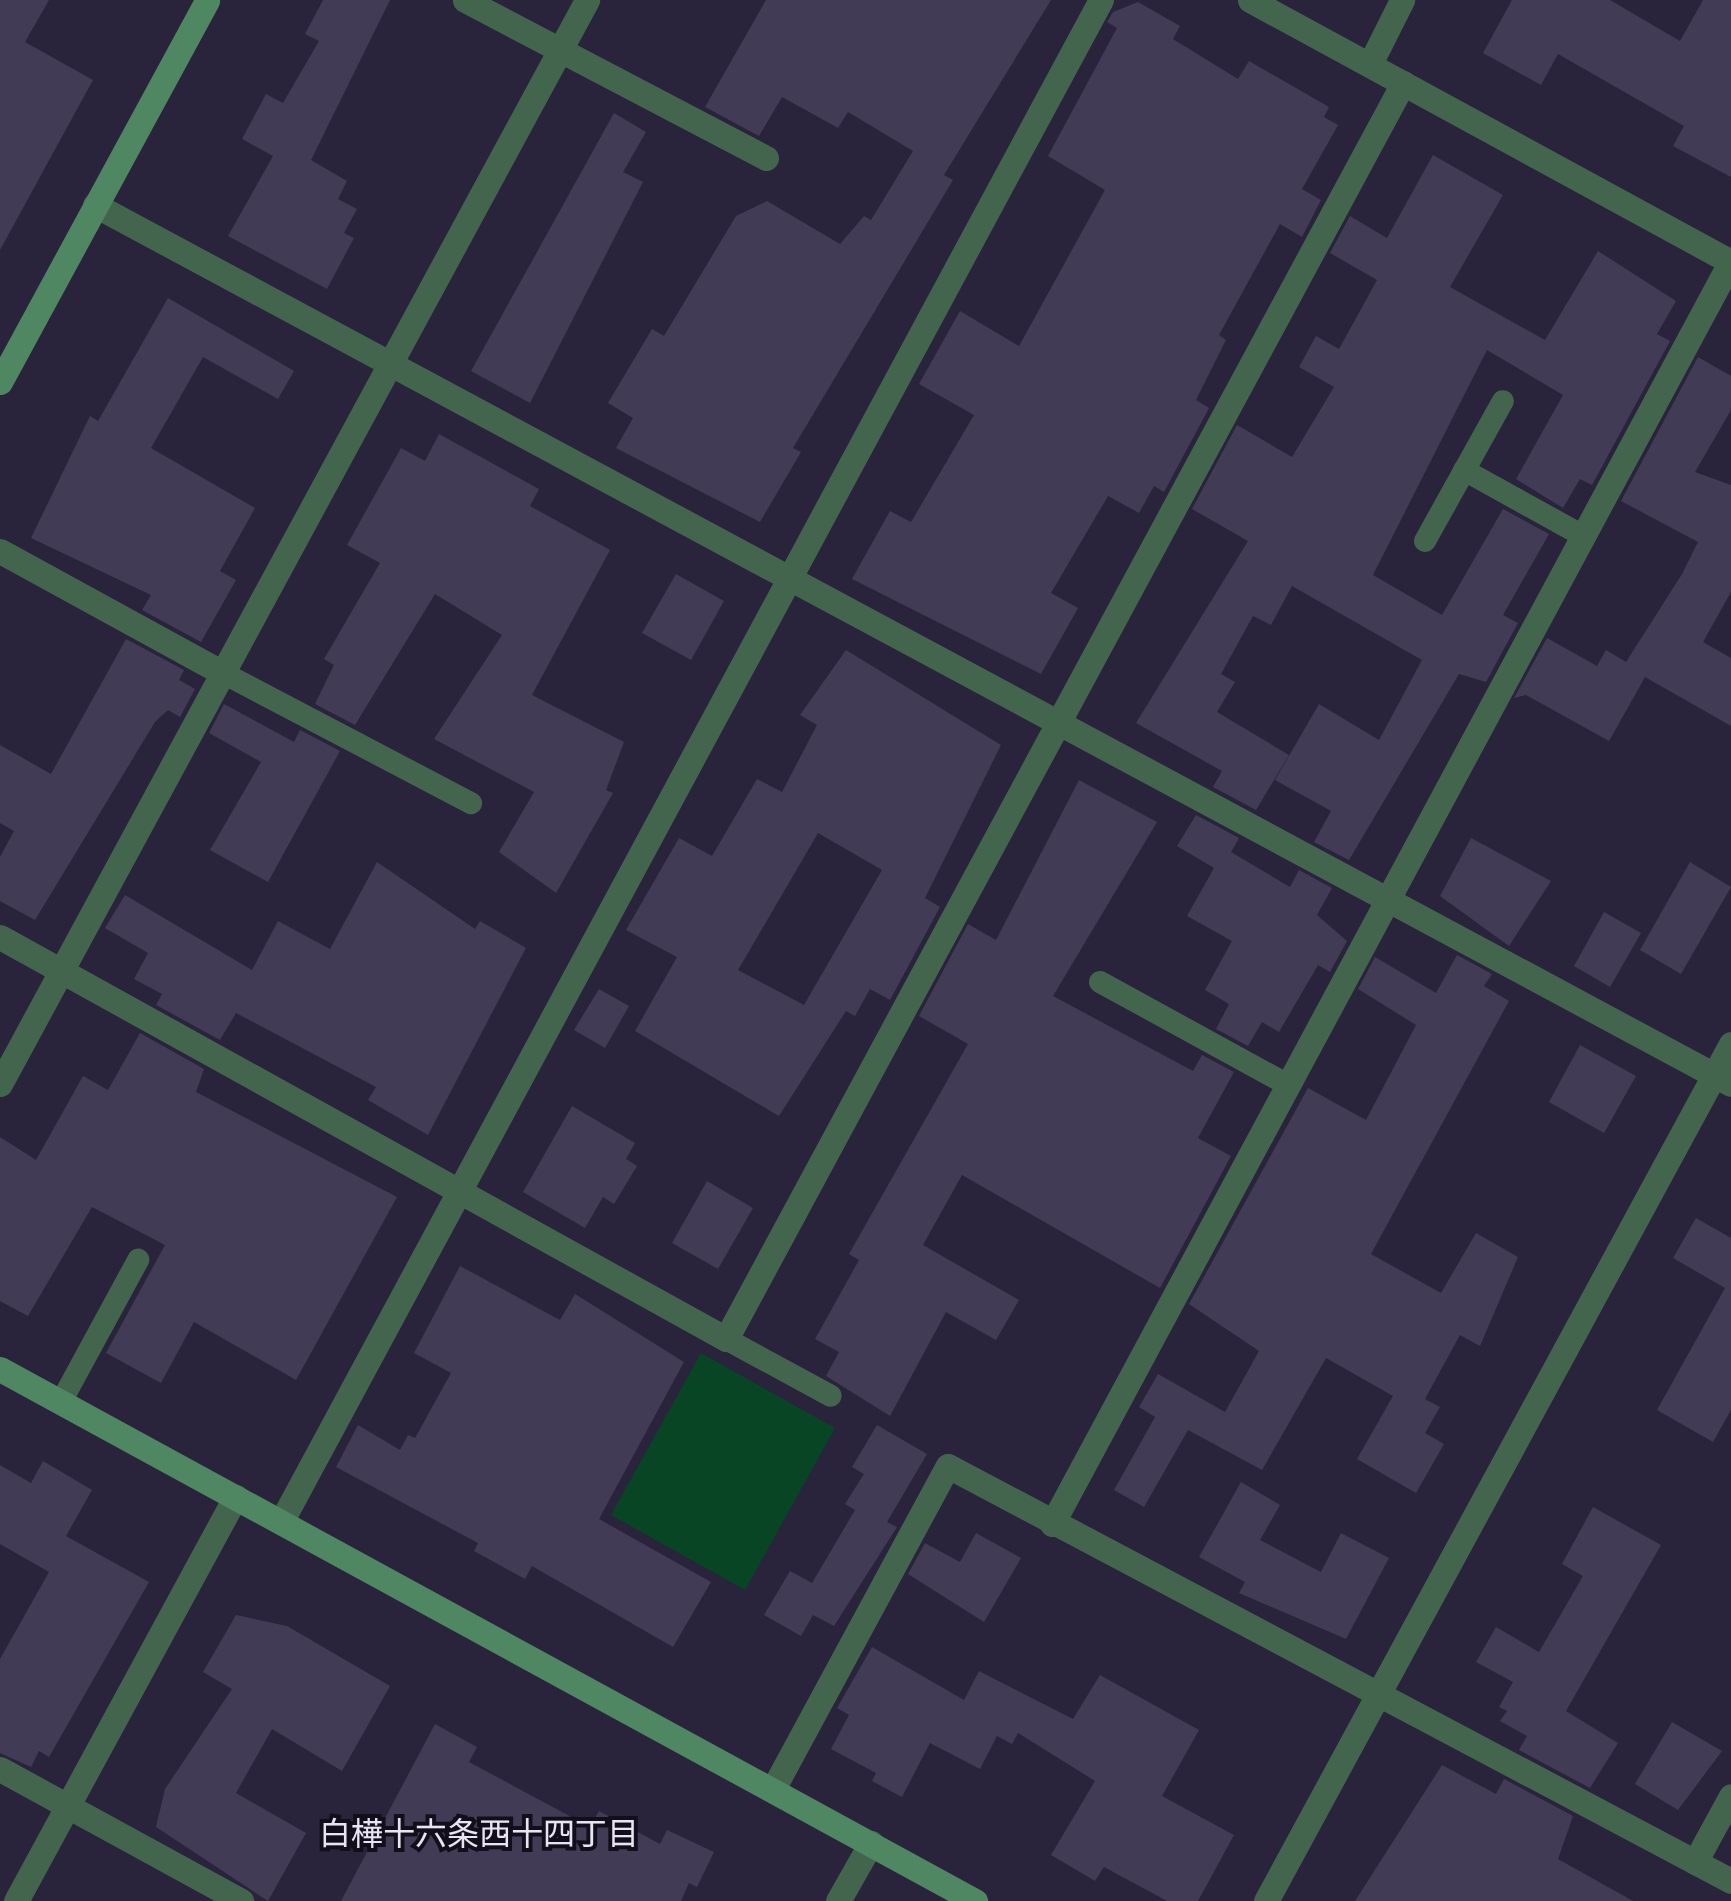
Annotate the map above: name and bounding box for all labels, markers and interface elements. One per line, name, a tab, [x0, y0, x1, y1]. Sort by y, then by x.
district label: 白樺十六条西十四丁目	[319, 1813, 639, 1851]

